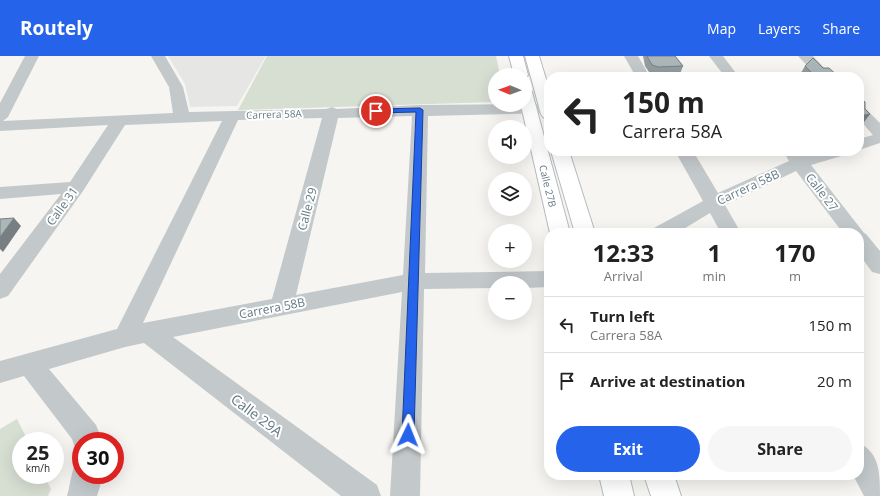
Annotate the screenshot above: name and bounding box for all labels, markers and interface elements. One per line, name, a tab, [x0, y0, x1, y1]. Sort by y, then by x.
text: Routely	[20, 15, 93, 41]
text: Map	[707, 19, 736, 38]
text: Layers	[758, 19, 800, 38]
text: Share	[822, 19, 860, 38]
north arrow	[488, 68, 532, 112]
map controls	[488, 68, 532, 320]
text: 150 m	[622, 83, 705, 121]
icon: left	[556, 88, 608, 140]
pin	[359, 94, 393, 128]
icon: arrive	[365, 100, 387, 122]
street label: Carrera 58A	[246, 106, 303, 122]
text: Carrera 58A	[622, 119, 722, 143]
button: sound	[488, 120, 532, 164]
street label: Calle 27B	[536, 163, 560, 209]
street label: Carrera 58B	[714, 165, 782, 209]
street label: Calle 27	[802, 169, 842, 215]
button: layers	[488, 172, 532, 216]
street label: Calle 31	[42, 183, 82, 229]
street label: Calle 29	[293, 185, 321, 232]
button: +	[488, 224, 532, 268]
text: 12:33	[592, 236, 654, 269]
text: 1	[707, 236, 721, 269]
text: 170	[774, 236, 816, 269]
text: Arrival	[604, 267, 643, 285]
text: min	[703, 267, 726, 285]
text: m	[789, 267, 801, 285]
button: −	[488, 276, 532, 320]
street label: Carrera 58B	[238, 293, 307, 323]
text: Turn left	[590, 306, 655, 326]
icon: left	[556, 314, 578, 336]
text: 150 m	[808, 315, 852, 335]
text: Carrera 58A	[590, 326, 662, 344]
icon: arrive	[556, 370, 578, 392]
text: Arrive at destination	[590, 371, 745, 391]
text: 20 m	[817, 371, 852, 391]
street label: Calle 29A	[227, 389, 287, 441]
position arrow	[387, 414, 429, 456]
button: Exit	[556, 426, 700, 472]
button: Share	[708, 426, 852, 472]
speed limit sign: 30	[72, 432, 124, 484]
text: 25	[27, 439, 49, 466]
text: km/h	[26, 461, 50, 475]

